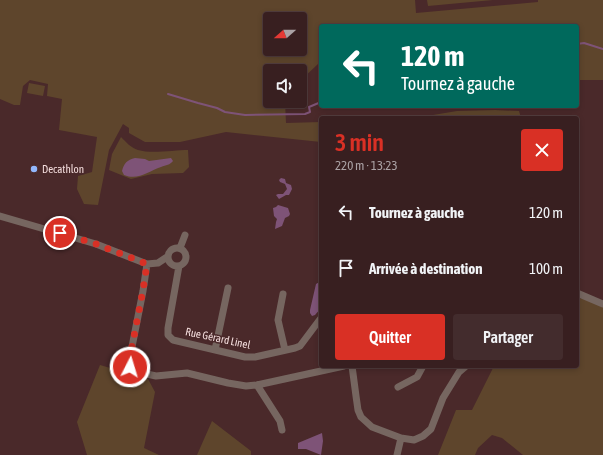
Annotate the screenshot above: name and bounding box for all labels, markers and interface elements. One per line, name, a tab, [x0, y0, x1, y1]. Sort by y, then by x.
north arrow	[263, 12, 307, 56]
map controls	[263, 12, 307, 108]
icon: left	[335, 40, 387, 92]
text: 120 m	[401, 40, 464, 72]
button: sound	[263, 64, 307, 108]
text: Tournez à gauche	[401, 73, 515, 94]
text: 3 min	[335, 129, 384, 156]
button: close	[521, 129, 563, 171]
text: 220 m · 13:23	[335, 158, 398, 173]
place label: Decathlon	[42, 163, 84, 175]
marker: Decathlon	[29, 164, 39, 174]
icon: left	[335, 201, 357, 223]
text: Tournez à gauche	[369, 204, 464, 221]
text: 120 m	[529, 204, 563, 221]
pin	[43, 216, 77, 250]
icon: arrive	[49, 222, 71, 244]
icon: arrive	[335, 257, 357, 279]
text: Arrivée à destination	[369, 260, 483, 277]
text: 100 m	[529, 260, 563, 277]
button: Quitter	[335, 314, 445, 360]
button: Partager	[453, 314, 563, 360]
street label: Rue Gérard Linel	[184, 325, 252, 351]
position arrow	[109, 346, 151, 388]

